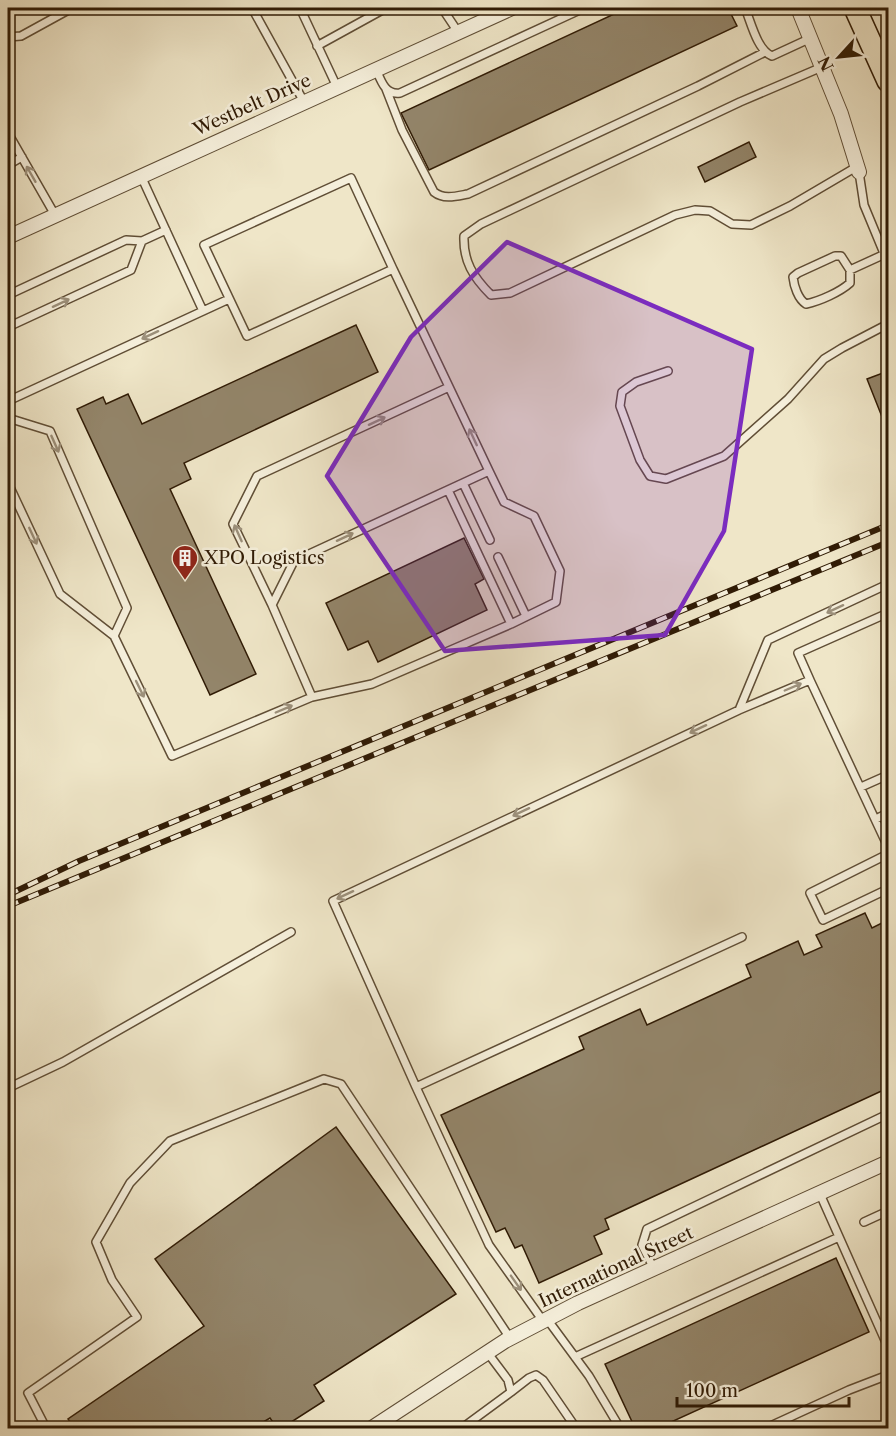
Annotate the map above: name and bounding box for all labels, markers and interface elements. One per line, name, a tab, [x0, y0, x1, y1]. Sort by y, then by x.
north arrow	[809, 27, 869, 87]
text: N	[814, 53, 838, 75]
street label: Westbelt Drive	[189, 69, 314, 141]
one-way arrow	[25, 166, 37, 183]
one-way arrow	[51, 297, 69, 308]
one-way arrow	[141, 330, 159, 342]
one-way arrow	[367, 414, 385, 426]
one-way arrow	[466, 429, 478, 447]
one-way arrow	[51, 435, 62, 453]
one-way arrow	[232, 524, 243, 542]
one-way arrow	[27, 526, 39, 544]
one-way arrow	[336, 531, 354, 542]
building icon: XPO Logistics	[170, 543, 200, 581]
place label: XPO Logistics	[203, 547, 324, 569]
one-way arrow	[827, 604, 845, 615]
one-way arrow	[134, 679, 146, 697]
one-way arrow	[783, 681, 801, 692]
one-way arrow	[274, 703, 292, 714]
one-way arrow	[689, 724, 707, 736]
one-way arrow	[513, 807, 531, 818]
one-way arrow	[336, 889, 354, 901]
street label: International Street	[535, 1221, 697, 1312]
one-way arrow	[510, 1275, 522, 1291]
scale bar	[677, 1370, 850, 1408]
text: 100 m	[686, 1380, 738, 1402]

